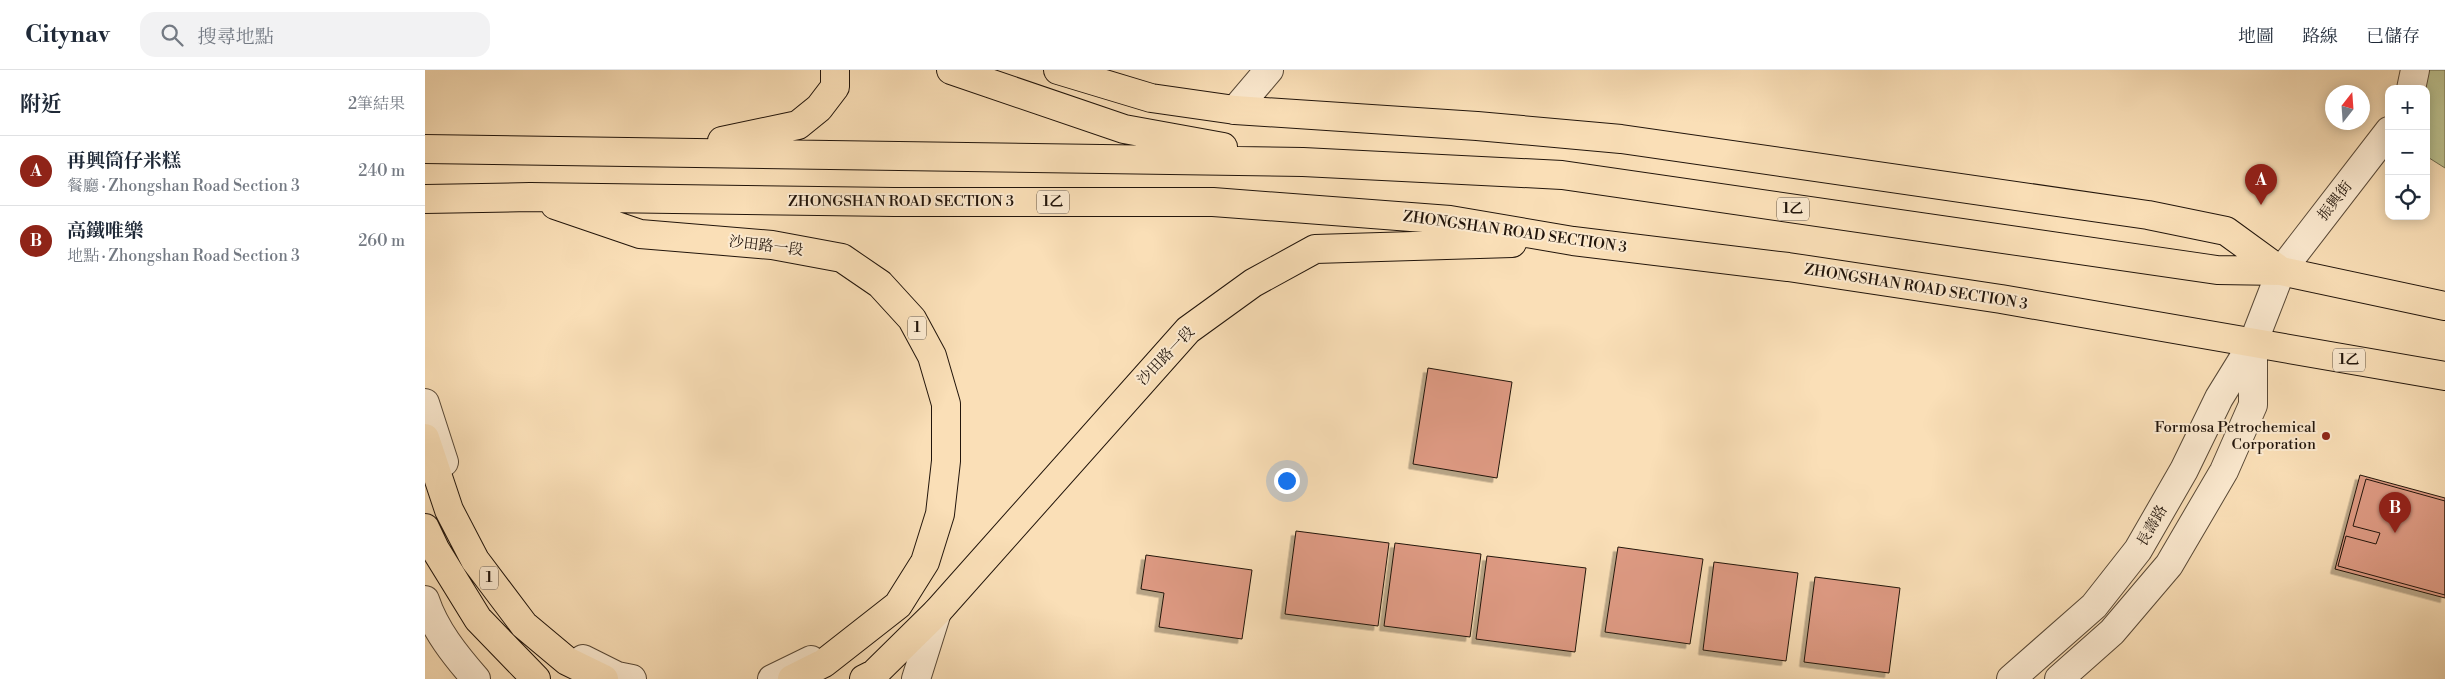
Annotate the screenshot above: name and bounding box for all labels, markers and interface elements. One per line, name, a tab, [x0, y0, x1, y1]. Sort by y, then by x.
search box	[140, 12, 490, 57]
text: Citynav	[25, 20, 110, 50]
icon: search	[158, 21, 186, 49]
text: 搜尋地點	[198, 25, 274, 49]
text: 地圖	[2238, 25, 2274, 48]
text: 路線	[2302, 25, 2338, 48]
text: 已儲存	[2366, 25, 2420, 48]
north arrow	[2325, 85, 2370, 130]
map controls	[2385, 85, 2430, 220]
button: +	[2385, 85, 2430, 130]
text: 附近	[20, 92, 62, 118]
text: 2筆結果	[348, 94, 405, 114]
button: −	[2385, 130, 2430, 175]
text: 再興筒仔米糕	[67, 149, 181, 173]
text: A	[30, 161, 42, 181]
text: 240 m	[358, 161, 405, 181]
pin: A	[2245, 164, 2277, 205]
button: locate	[2385, 175, 2430, 220]
text: 餐廳 · Zhongshan Road Section 3	[67, 176, 300, 196]
street label: 振興街	[2314, 177, 2356, 225]
road number: 1乙	[1037, 190, 1069, 214]
street label: ZHONGSHAN ROAD SECTION 3	[788, 192, 1014, 211]
road number: 1乙	[1777, 198, 1809, 220]
street label: ZHONGSHAN ROAD SECTION 3	[1402, 207, 1628, 257]
text: 高鐵唯樂	[67, 219, 143, 243]
text: B	[30, 231, 42, 251]
text: 260 m	[358, 231, 405, 251]
street label: 沙田路一段	[728, 232, 804, 260]
text: 地點 · Zhongshan Road Section 3	[67, 246, 300, 266]
street label: ZHONGSHAN ROAD SECTION 3	[1803, 260, 2029, 314]
road number: 1	[908, 317, 926, 340]
street label: 沙田路一段	[1133, 322, 1199, 390]
road number: 1乙	[2333, 348, 2365, 372]
place label: Formosa Petrochemical Corporation	[2155, 418, 2317, 454]
marker: Formosa Petrochemical Corporation	[2320, 430, 2332, 442]
your location	[1274, 468, 1300, 494]
pin: B	[2379, 492, 2411, 533]
street label: 長壽路	[2133, 502, 2171, 550]
road number: 1	[480, 566, 498, 590]

